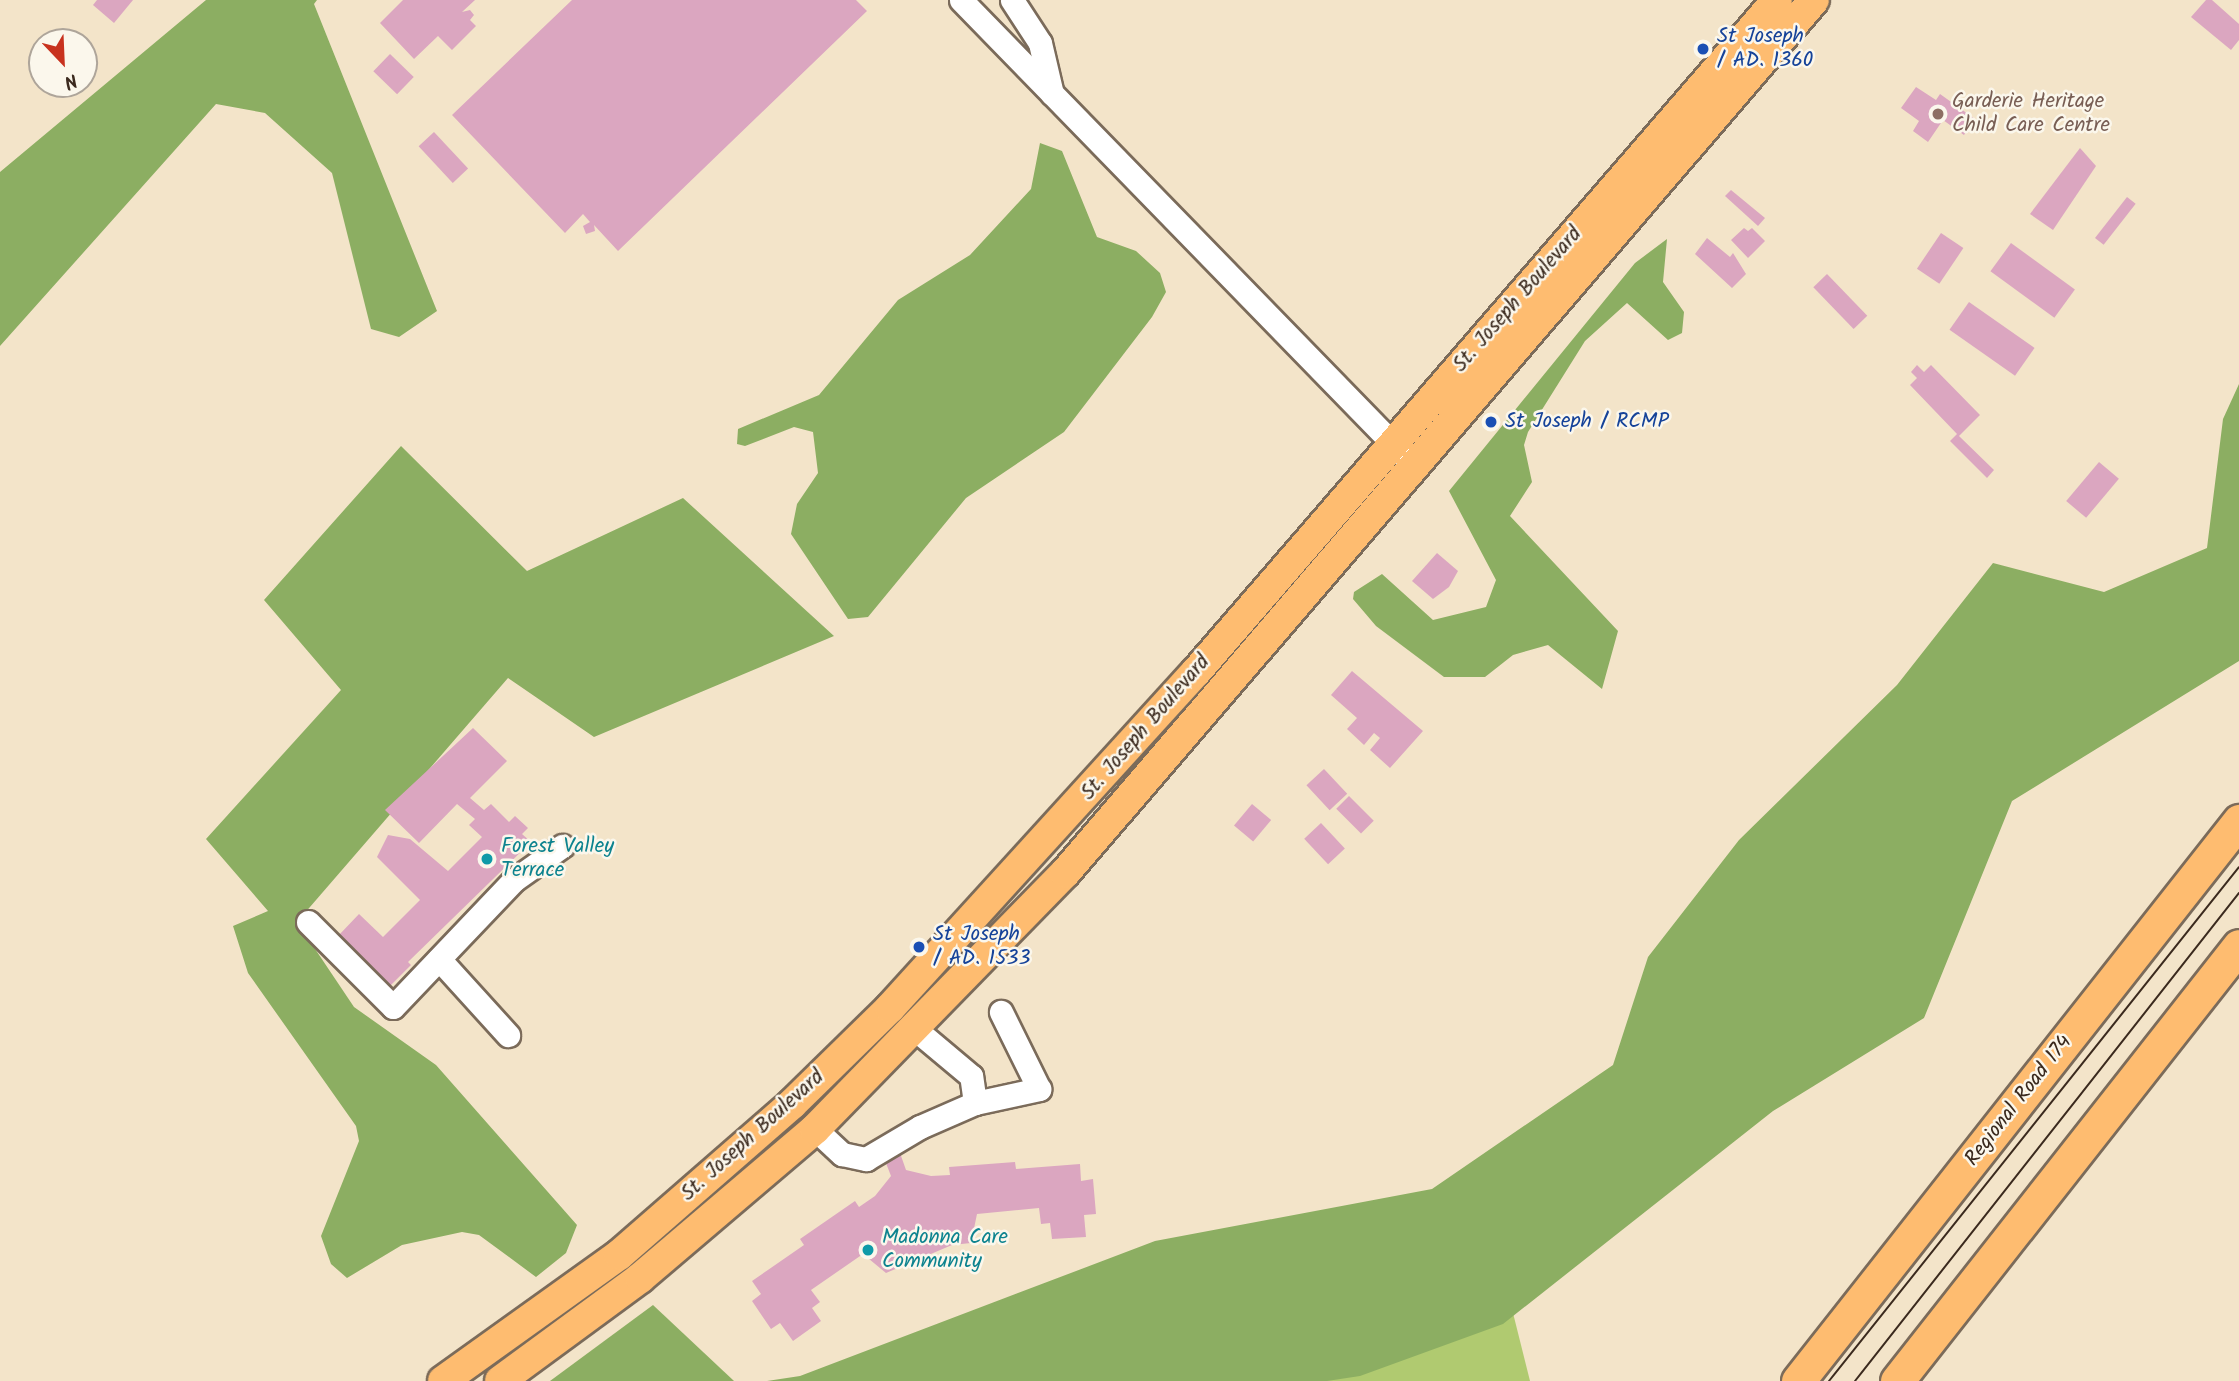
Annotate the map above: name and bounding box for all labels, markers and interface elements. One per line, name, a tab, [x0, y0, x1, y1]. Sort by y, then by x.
place label: St Joseph / AD. 1360	[1717, 24, 1813, 74]
north arrow	[28, 28, 98, 98]
marker: St Joseph / AD. 1360	[1695, 41, 1711, 57]
text: N	[59, 64, 82, 97]
place label: Garderie Heritage Child Care Centre	[1952, 89, 2110, 139]
marker: Garderie Heritage Child Care Centre	[1930, 106, 1946, 122]
street label: St. Joseph Boulevard	[1448, 222, 1588, 378]
place label: St Joseph / RCMP	[1505, 409, 1669, 435]
marker: St Joseph / RCMP	[1483, 414, 1499, 430]
street label: St. Joseph Boulevard	[1076, 650, 1216, 806]
place label: Forest Valley Terrace	[501, 834, 614, 884]
marker: Forest Valley Terrace	[479, 851, 495, 867]
place label: St Joseph / AD. 1533	[933, 922, 1030, 972]
marker: St Joseph / AD. 1533	[911, 939, 927, 955]
street label: Regional Road 174	[1960, 1031, 2078, 1171]
street label: St. Joseph Boulevard	[676, 1065, 830, 1207]
place label: Madonna Care Community	[882, 1225, 1008, 1275]
marker: Madonna Care Community	[860, 1242, 876, 1258]

